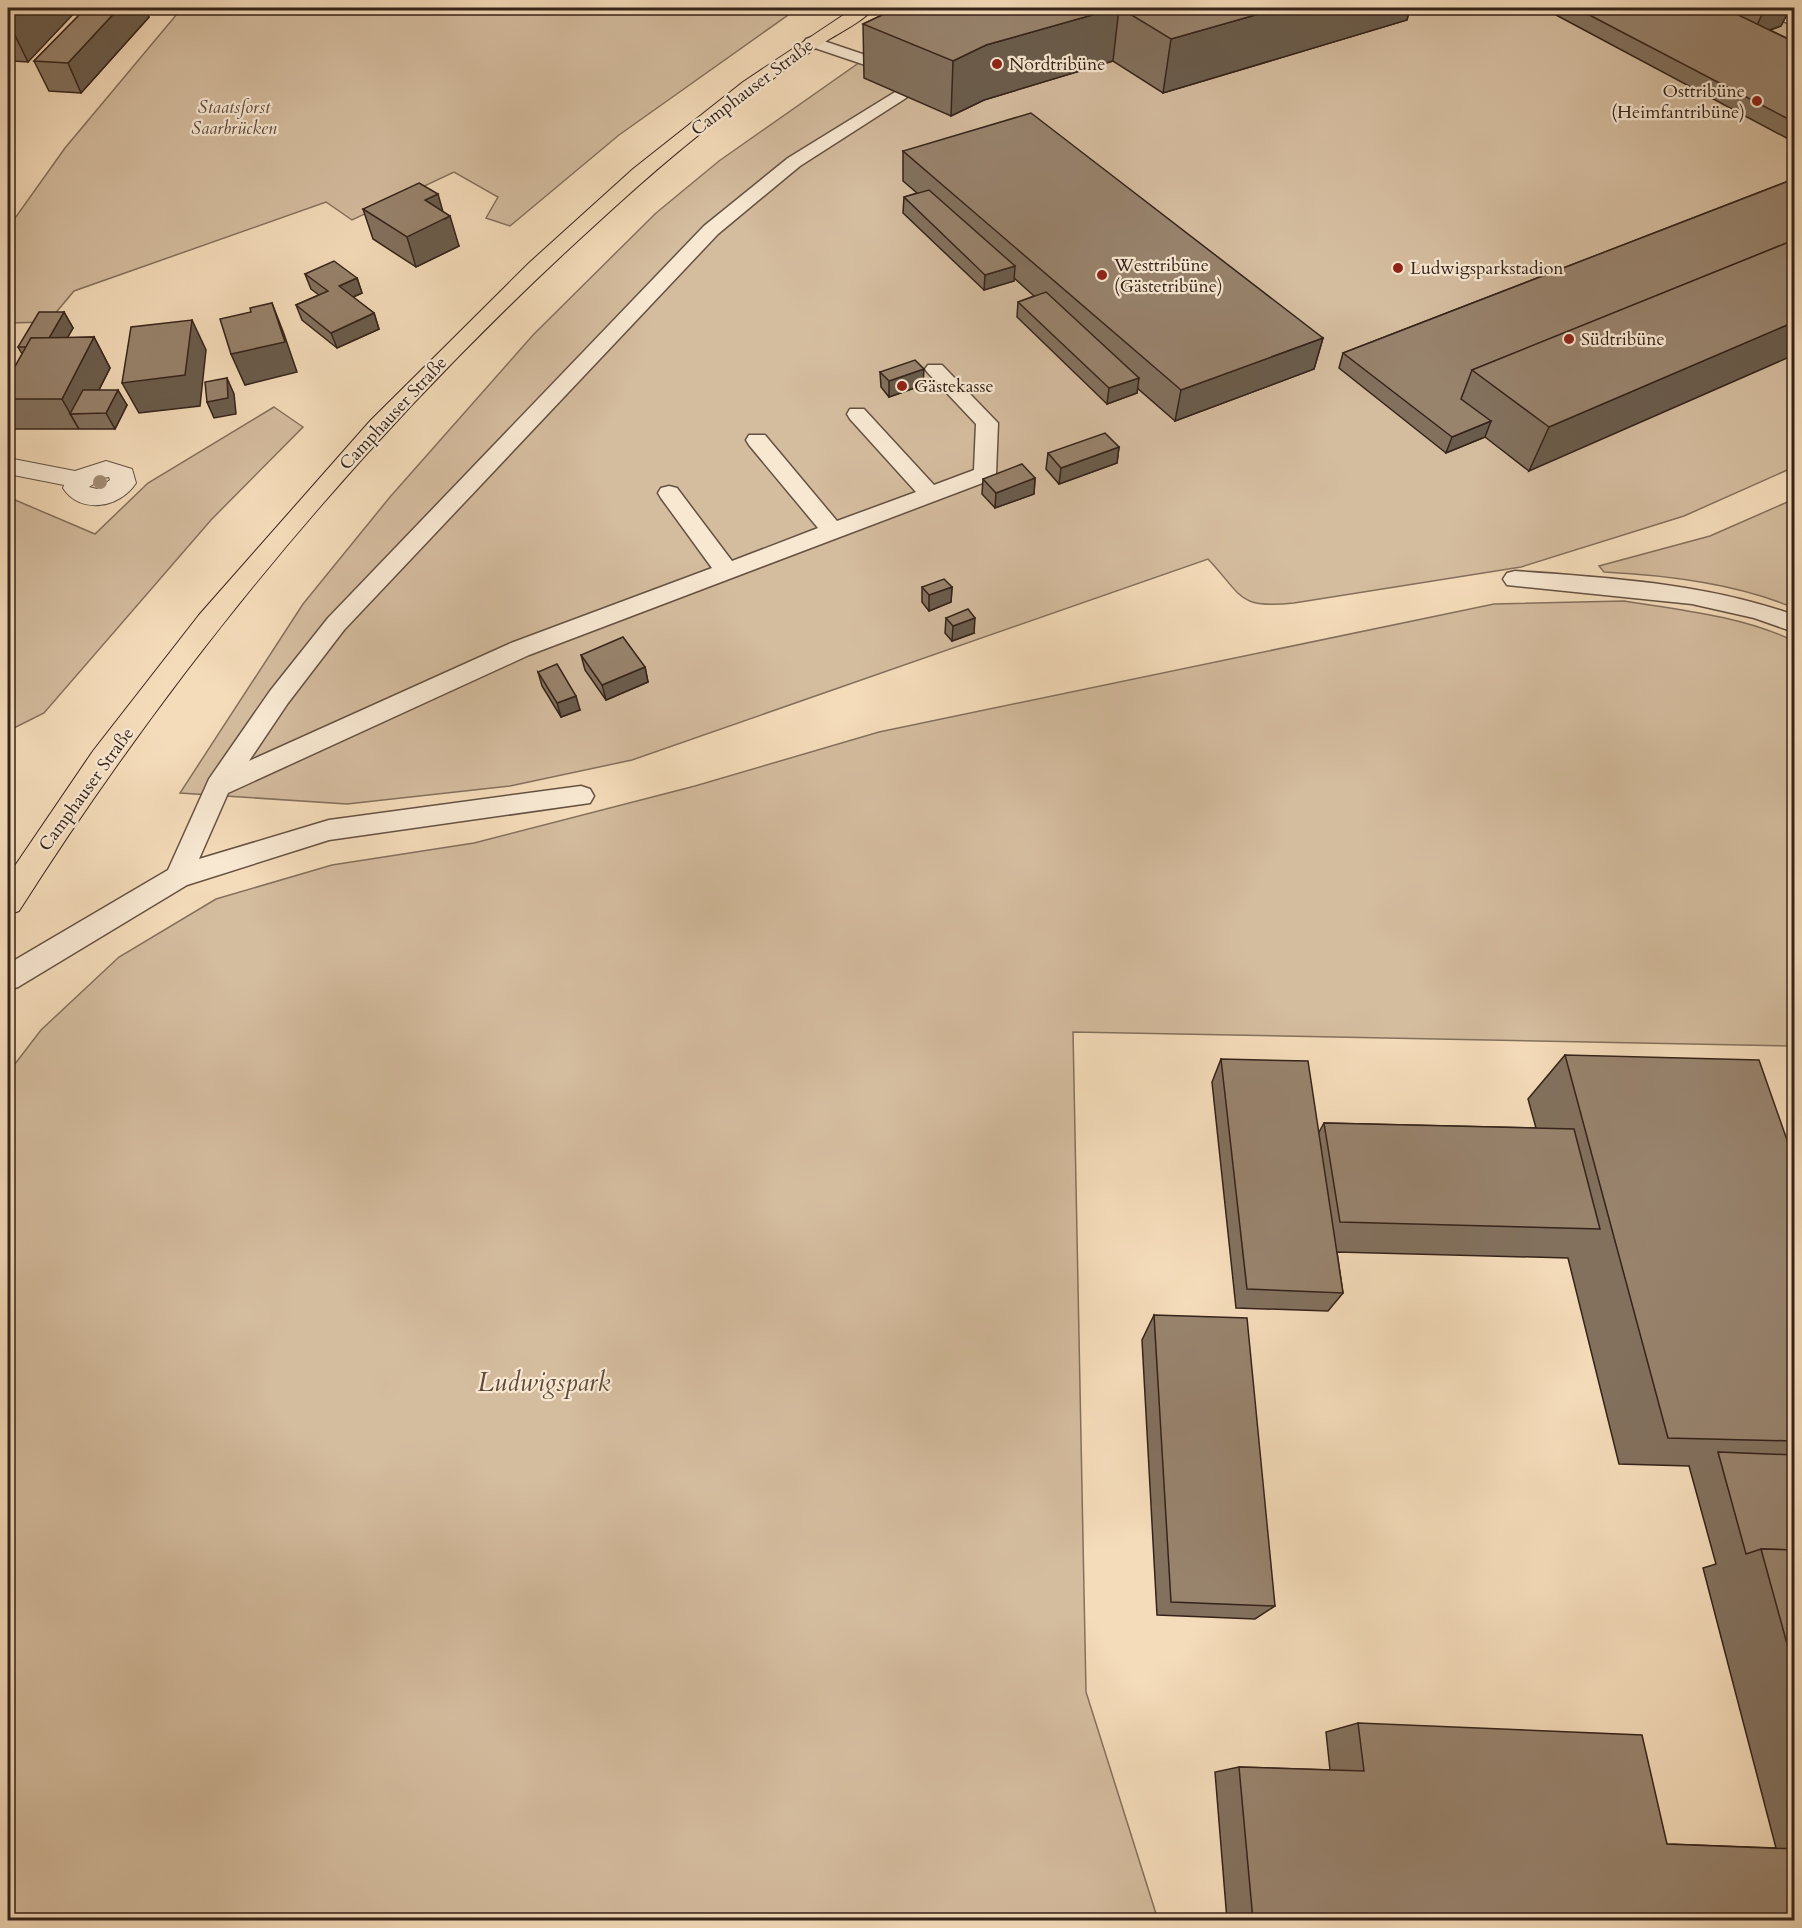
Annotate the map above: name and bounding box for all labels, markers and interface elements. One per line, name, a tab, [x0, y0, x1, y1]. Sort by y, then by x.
street label: Camphauser Straße	[686, 33, 819, 142]
place label: Nordtribüne	[1009, 52, 1105, 77]
marker: Nordtribüne	[990, 57, 1004, 71]
place label: Osttribüne (Heimfantribüne)	[1611, 79, 1745, 125]
marker: Osttribüne (Heimfantribüne)	[1750, 94, 1764, 108]
park label: Staatsforst Saarbrücken	[191, 95, 277, 141]
place label: Westtribüne (Gästetribüne)	[1113, 253, 1223, 299]
place label: Ludwigsparkstadion	[1410, 256, 1564, 281]
marker: Ludwigsparkstadion	[1391, 261, 1405, 275]
marker: Westtribüne (Gästetribüne)	[1095, 268, 1109, 282]
place label: Südtribüne	[1581, 327, 1665, 352]
marker: Südtribüne	[1562, 332, 1576, 346]
street label: Camphauser Straße	[334, 351, 453, 476]
place label: Gästekasse	[914, 374, 994, 399]
marker: Gästekasse	[895, 379, 909, 393]
street label: Camphauser Straße	[33, 722, 140, 856]
park label: Ludwigspark	[478, 1365, 611, 1400]

